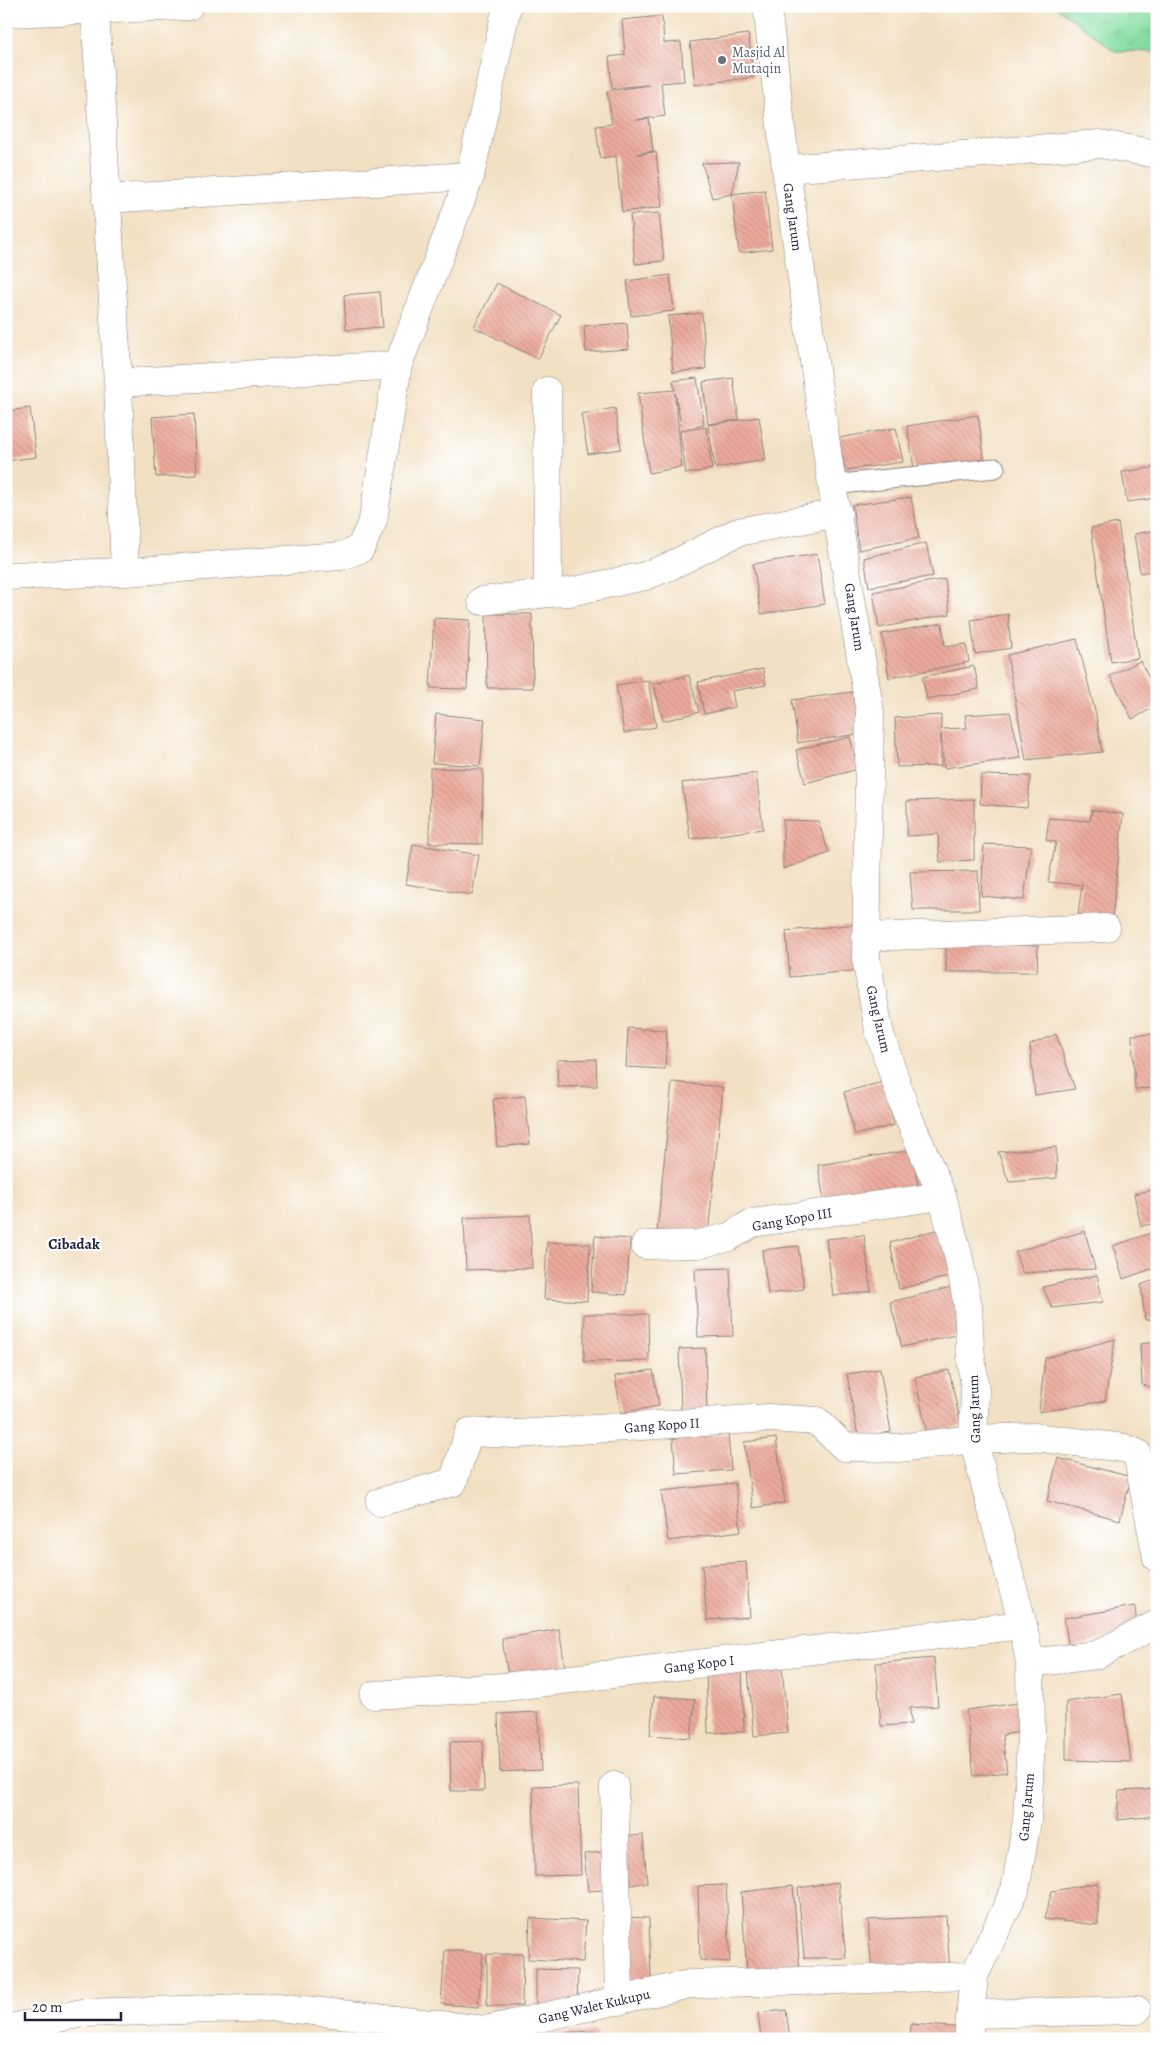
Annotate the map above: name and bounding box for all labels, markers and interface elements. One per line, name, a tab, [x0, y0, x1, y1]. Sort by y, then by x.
place label: Masjid Al Mutaqin	[732, 43, 786, 78]
marker: Masjid Al Mutaqin	[716, 54, 728, 66]
street label: Gang Jarum	[778, 182, 807, 253]
street label: Gang Jarum	[840, 582, 869, 653]
street label: Gang Jarum	[862, 984, 896, 1055]
street label: Gang Kopo III	[751, 1203, 834, 1236]
district label: Cibadak	[48, 1234, 100, 1254]
street label: Gang Jarum	[964, 1374, 985, 1444]
street label: Gang Kopo II	[624, 1413, 700, 1438]
street label: Gang Kopo I	[663, 1651, 735, 1678]
street label: Gang Jarum	[1014, 1772, 1039, 1842]
street label: Gang Walet Kukupu	[536, 1984, 652, 2029]
scale bar	[25, 1990, 121, 2022]
text: 20 m	[32, 1997, 63, 2017]

